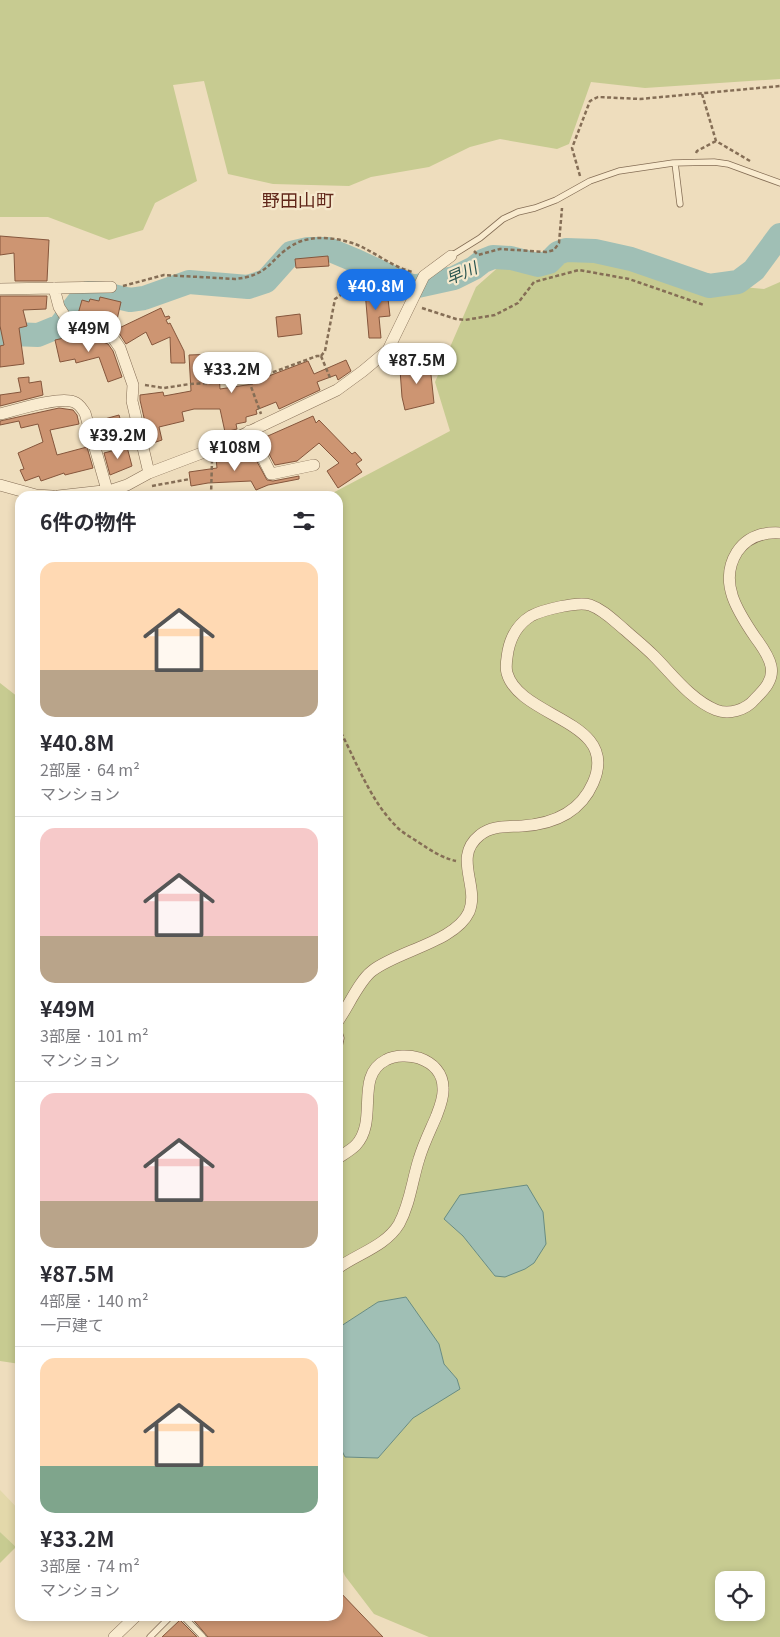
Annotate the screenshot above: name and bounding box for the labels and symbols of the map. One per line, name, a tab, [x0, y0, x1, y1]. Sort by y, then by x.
district label: 野田山町	[262, 186, 334, 212]
water label: 早川	[442, 254, 482, 289]
pin: ¥40.8M	[335, 268, 417, 311]
pin: ¥49M	[59, 310, 119, 353]
pin: ¥87.5M	[376, 342, 458, 385]
pin: ¥33.2M	[191, 352, 273, 394]
pin: ¥39.2M	[77, 418, 159, 460]
pin: ¥108M	[200, 430, 270, 472]

